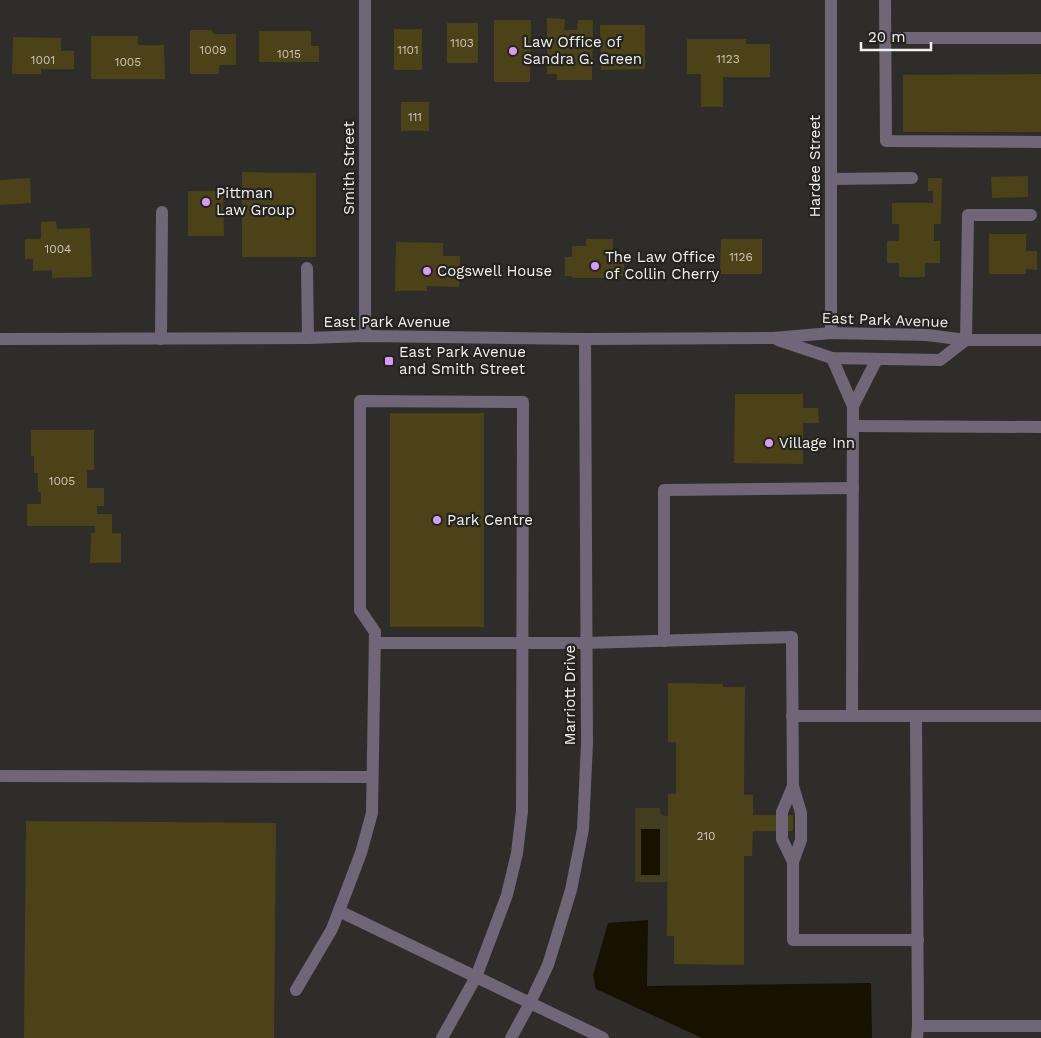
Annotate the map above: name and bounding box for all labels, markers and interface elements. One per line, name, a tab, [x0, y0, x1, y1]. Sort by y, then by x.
scale bar	[861, 20, 931, 52]
text: 20 m	[868, 28, 906, 46]
place label: Law Office of Sandra G. Green	[523, 33, 642, 68]
house number: 1103	[450, 36, 474, 50]
house number: 1009	[199, 43, 227, 57]
house number: 1101	[397, 43, 419, 57]
marker: Law Office of Sandra G. Green	[507, 45, 519, 57]
house number: 1015	[277, 47, 301, 61]
house number: 1123	[716, 52, 740, 66]
house number: 1001	[31, 53, 55, 67]
house number: 1005	[115, 55, 141, 69]
house number: 111	[408, 110, 422, 124]
street label: Hardee Street	[806, 114, 824, 217]
street label: Smith Street	[340, 120, 358, 215]
place label: Pittman Law Group	[216, 184, 295, 219]
marker: Pittman Law Group	[200, 196, 212, 208]
house number: 1004	[45, 242, 71, 256]
place label: The Law Office of Collin Cherry	[605, 248, 720, 283]
house number: 1126	[729, 250, 753, 264]
marker: The Law Office of Collin Cherry	[589, 260, 601, 272]
place label: Cogswell House	[437, 262, 552, 280]
marker: Cogswell House	[421, 265, 433, 277]
street label: East Park Avenue	[821, 309, 949, 331]
street label: East Park Avenue	[324, 313, 450, 331]
place label: East Park Avenue and Smith Street	[399, 343, 526, 378]
marker: East Park Avenue and Smith Street	[383, 355, 395, 367]
place label: Village Inn	[779, 434, 855, 452]
marker: Village Inn	[763, 437, 775, 449]
house number: 1005	[49, 474, 75, 488]
place label: Park Centre	[447, 511, 533, 529]
marker: Park Centre	[431, 514, 443, 526]
street label: Marriott Drive	[561, 645, 579, 745]
house number: 210	[696, 829, 716, 843]

